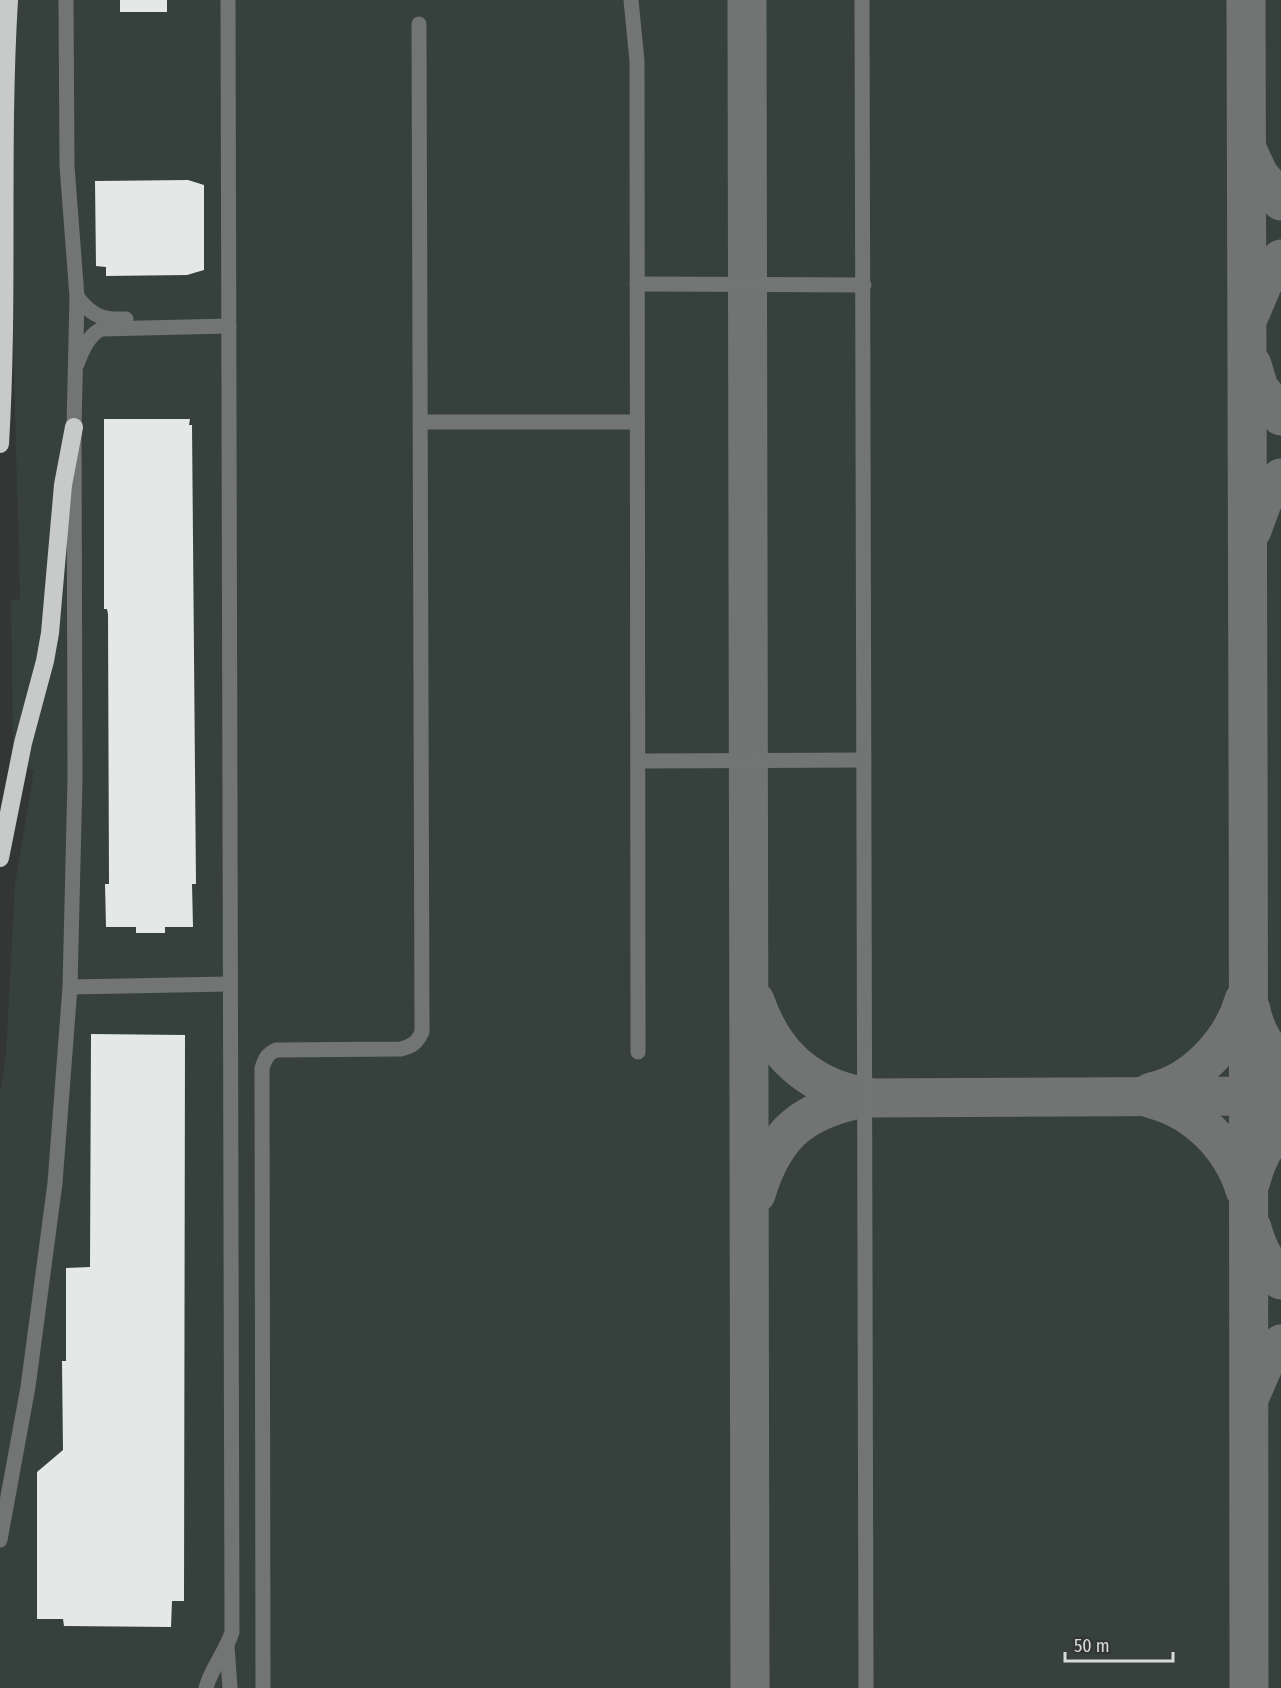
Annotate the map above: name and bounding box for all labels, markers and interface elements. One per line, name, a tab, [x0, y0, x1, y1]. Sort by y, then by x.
scale bar	[1065, 1625, 1173, 1663]
text: 50 m	[1074, 1635, 1110, 1657]

